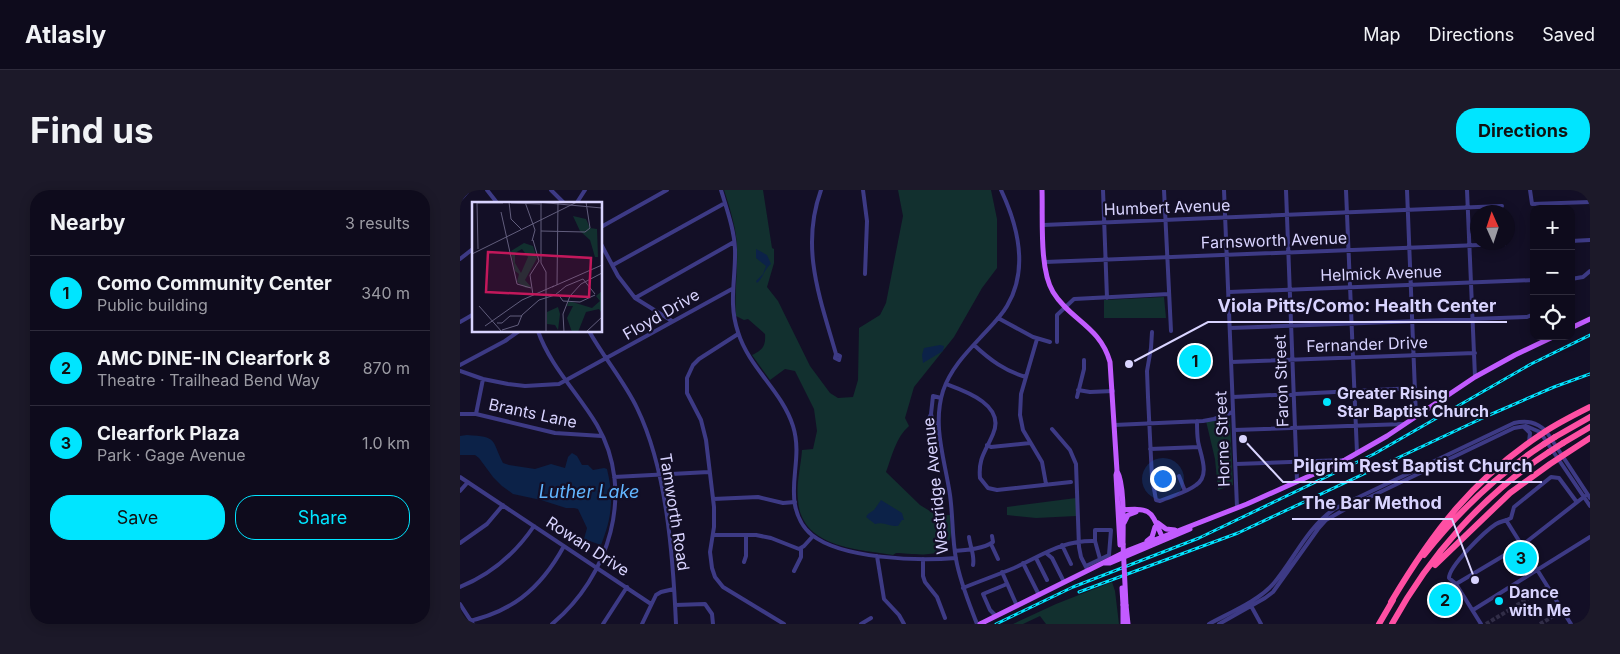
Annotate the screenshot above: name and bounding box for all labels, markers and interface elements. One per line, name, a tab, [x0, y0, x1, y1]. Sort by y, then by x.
text: Atlasly	[25, 20, 106, 49]
text: Map	[1363, 24, 1401, 45]
text: Directions	[1429, 24, 1514, 45]
text: Saved	[1542, 24, 1595, 45]
button: Directions	[1456, 108, 1590, 153]
text: Find us	[30, 109, 154, 151]
street label: Humbert Avenue	[1103, 195, 1231, 219]
inset map	[472, 202, 602, 332]
north arrow	[1470, 205, 1515, 250]
map controls	[1530, 205, 1575, 340]
button: +	[1530, 205, 1575, 250]
text: Nearby	[50, 210, 125, 235]
text: 3 results	[345, 213, 410, 233]
street label: Farnsworth Avenue	[1201, 227, 1347, 253]
button: −	[1530, 250, 1575, 295]
street label: Helmick Avenue	[1320, 261, 1442, 285]
text: Como Community Center	[97, 272, 332, 295]
text: 1	[63, 283, 69, 303]
text: 340 m	[361, 283, 410, 303]
street label: Floyd Drive	[619, 284, 703, 344]
callout: Viola Pitts/Como: Health Center	[1208, 289, 1507, 322]
text: Public building	[97, 295, 208, 315]
text: Viola Pitts/Como: Health Center	[1218, 295, 1496, 316]
button: locate	[1530, 295, 1575, 340]
street label: Fernander Drive	[1306, 332, 1428, 356]
street label: Faron Street	[1269, 334, 1293, 428]
pin: 1	[1179, 342, 1211, 380]
text: AMC DINE-IN Clearfork 8	[97, 347, 330, 370]
text: 2	[61, 358, 71, 378]
text: 870 m	[363, 358, 410, 378]
text: Theatre · Trailhead Bend Way	[97, 370, 320, 390]
place label: Greater Rising Star Baptist Church	[1337, 383, 1489, 421]
street label: Horne Street	[1210, 391, 1234, 487]
street label: Brants Lane	[487, 394, 579, 432]
marker: Greater Rising Star Baptist Church	[1321, 396, 1333, 408]
street label: Westridge Avenue	[918, 416, 952, 556]
text: Clearfork Plaza	[97, 422, 240, 445]
text: 3	[61, 433, 71, 453]
text: 1.0 km	[362, 433, 410, 453]
text: Park · Gage Avenue	[97, 445, 246, 465]
callout: Pilgrim Rest Baptist Church	[1283, 449, 1542, 482]
street label: Tamworth Road	[656, 452, 694, 572]
text: Pilgrim Rest Baptist Church	[1293, 455, 1533, 476]
your location	[1150, 466, 1176, 492]
water label: Luther Lake	[539, 481, 639, 502]
callout: The Bar Method	[1292, 486, 1452, 519]
text: The Bar Method	[1302, 492, 1442, 513]
button: Save	[50, 495, 225, 540]
button: Share	[235, 495, 410, 540]
street label: Rowan Drive	[543, 512, 633, 580]
pin: 3	[1505, 539, 1537, 577]
pin: 2	[1429, 581, 1461, 619]
place label: Dance with Me	[1509, 582, 1571, 620]
marker: Dance with Me	[1493, 595, 1505, 607]

